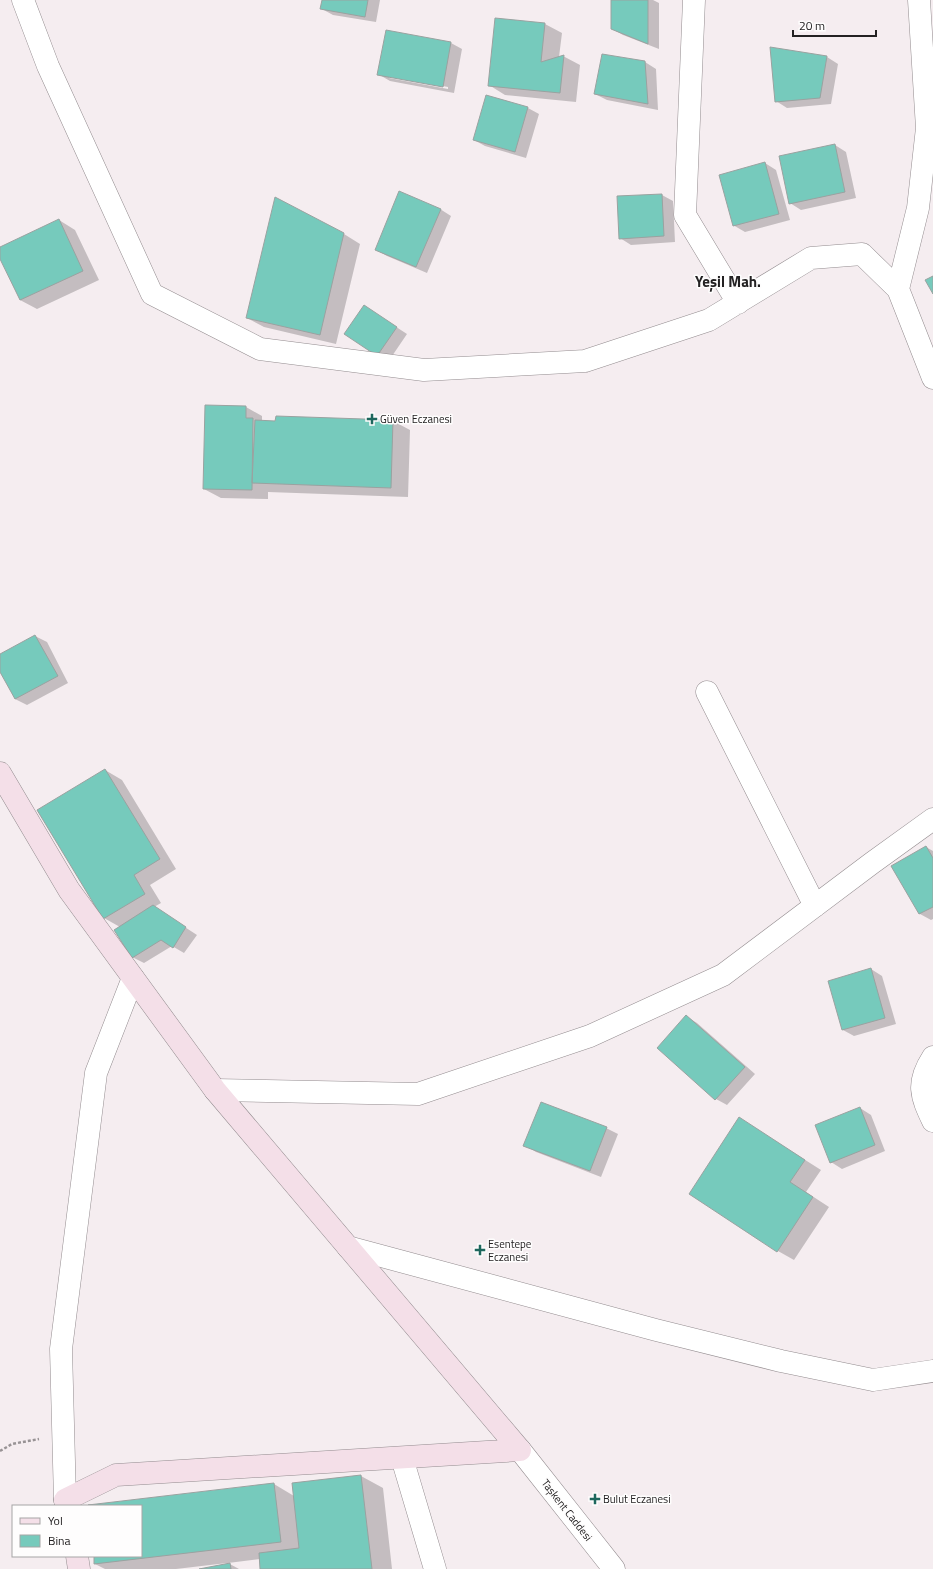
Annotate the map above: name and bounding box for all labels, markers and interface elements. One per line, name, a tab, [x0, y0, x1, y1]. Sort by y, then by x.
scale bar	[793, 12, 876, 38]
text: 20 m	[799, 16, 825, 35]
district label: Yeşil Mah.	[695, 270, 761, 293]
place label: Güven Eczanesi	[380, 411, 452, 427]
marker: Güven Eczanesi	[367, 414, 377, 424]
place label: Esentepe Eczanesi	[488, 1236, 532, 1265]
marker: Esentepe Eczanesi	[475, 1245, 485, 1255]
street label: Taşkent Caddesi	[538, 1476, 596, 1544]
place label: Bulut Eczanesi	[603, 1491, 671, 1507]
marker: Bulut Eczanesi	[590, 1494, 600, 1504]
legend	[12, 1505, 142, 1557]
text: Yol	[48, 1511, 63, 1530]
text: Bina	[48, 1531, 70, 1550]

